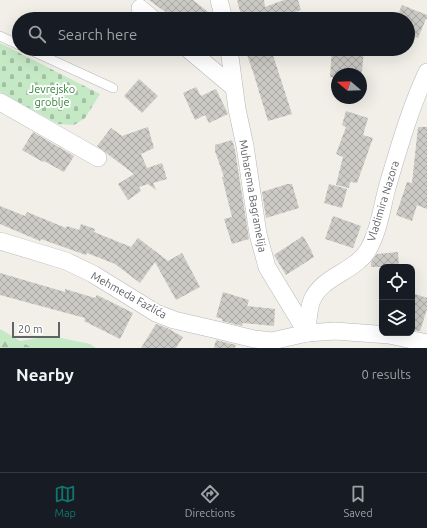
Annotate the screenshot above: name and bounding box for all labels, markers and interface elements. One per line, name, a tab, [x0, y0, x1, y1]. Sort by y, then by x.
search box	[12, 12, 415, 56]
icon: search	[26, 23, 48, 45]
text: Search here	[58, 26, 137, 43]
north arrow	[331, 68, 367, 104]
park label: Jevrejsko groblje	[29, 83, 75, 108]
street label: Muharema Bagramelija	[237, 139, 269, 253]
street label: Vladimira Nazora	[365, 159, 401, 243]
map controls	[379, 264, 415, 336]
button: locate	[379, 264, 415, 300]
street label: Mehmeda Fazlića	[89, 269, 169, 321]
button: layers	[379, 300, 415, 336]
scale bar	[12, 320, 60, 339]
text: 20 m	[18, 323, 42, 335]
text: Nearby	[16, 365, 74, 384]
text: 0 results	[361, 367, 411, 381]
tab: Map	[54, 483, 76, 519]
tab: Directions	[185, 483, 235, 519]
tab: Saved	[343, 483, 373, 519]

